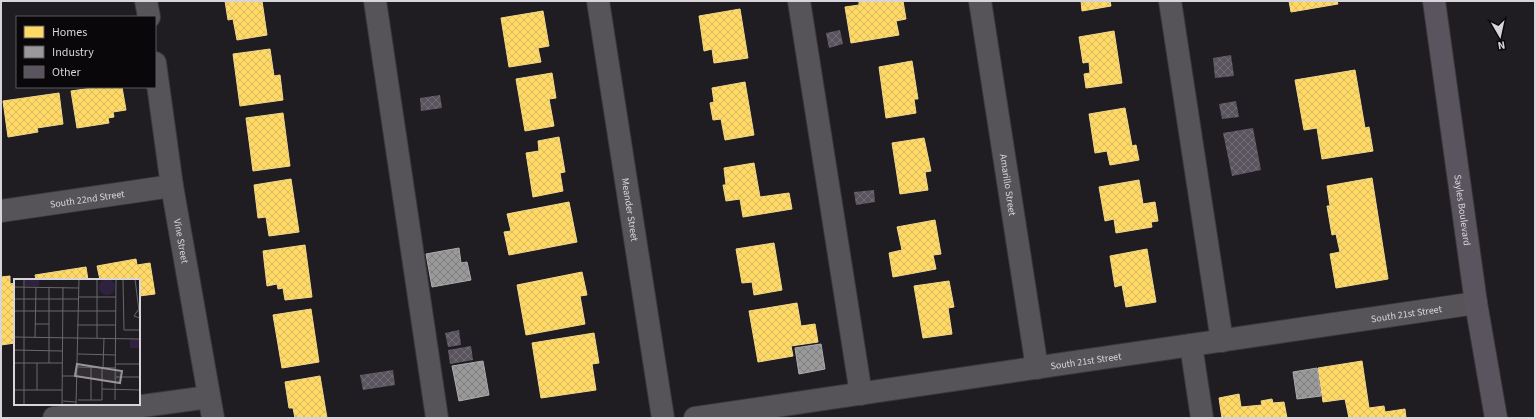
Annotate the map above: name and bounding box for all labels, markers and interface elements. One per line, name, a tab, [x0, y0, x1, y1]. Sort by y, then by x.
legend	[16, 16, 156, 88]
north arrow	[1480, 16, 1520, 56]
text: Homes	[52, 24, 87, 41]
text: N	[1497, 37, 1506, 53]
text: Industry	[52, 44, 94, 61]
text: Other	[52, 64, 82, 81]
street label: Amarillo Street	[996, 153, 1019, 217]
street label: Sayles Boulevard	[1450, 174, 1474, 247]
street label: Meander Street	[618, 177, 641, 243]
street label: South 22nd Street	[49, 187, 126, 212]
street label: Vine Street	[170, 218, 192, 265]
inset map	[14, 279, 140, 405]
street label: South 21st Street	[1370, 302, 1443, 326]
street label: South 21st Street	[1050, 349, 1123, 374]

